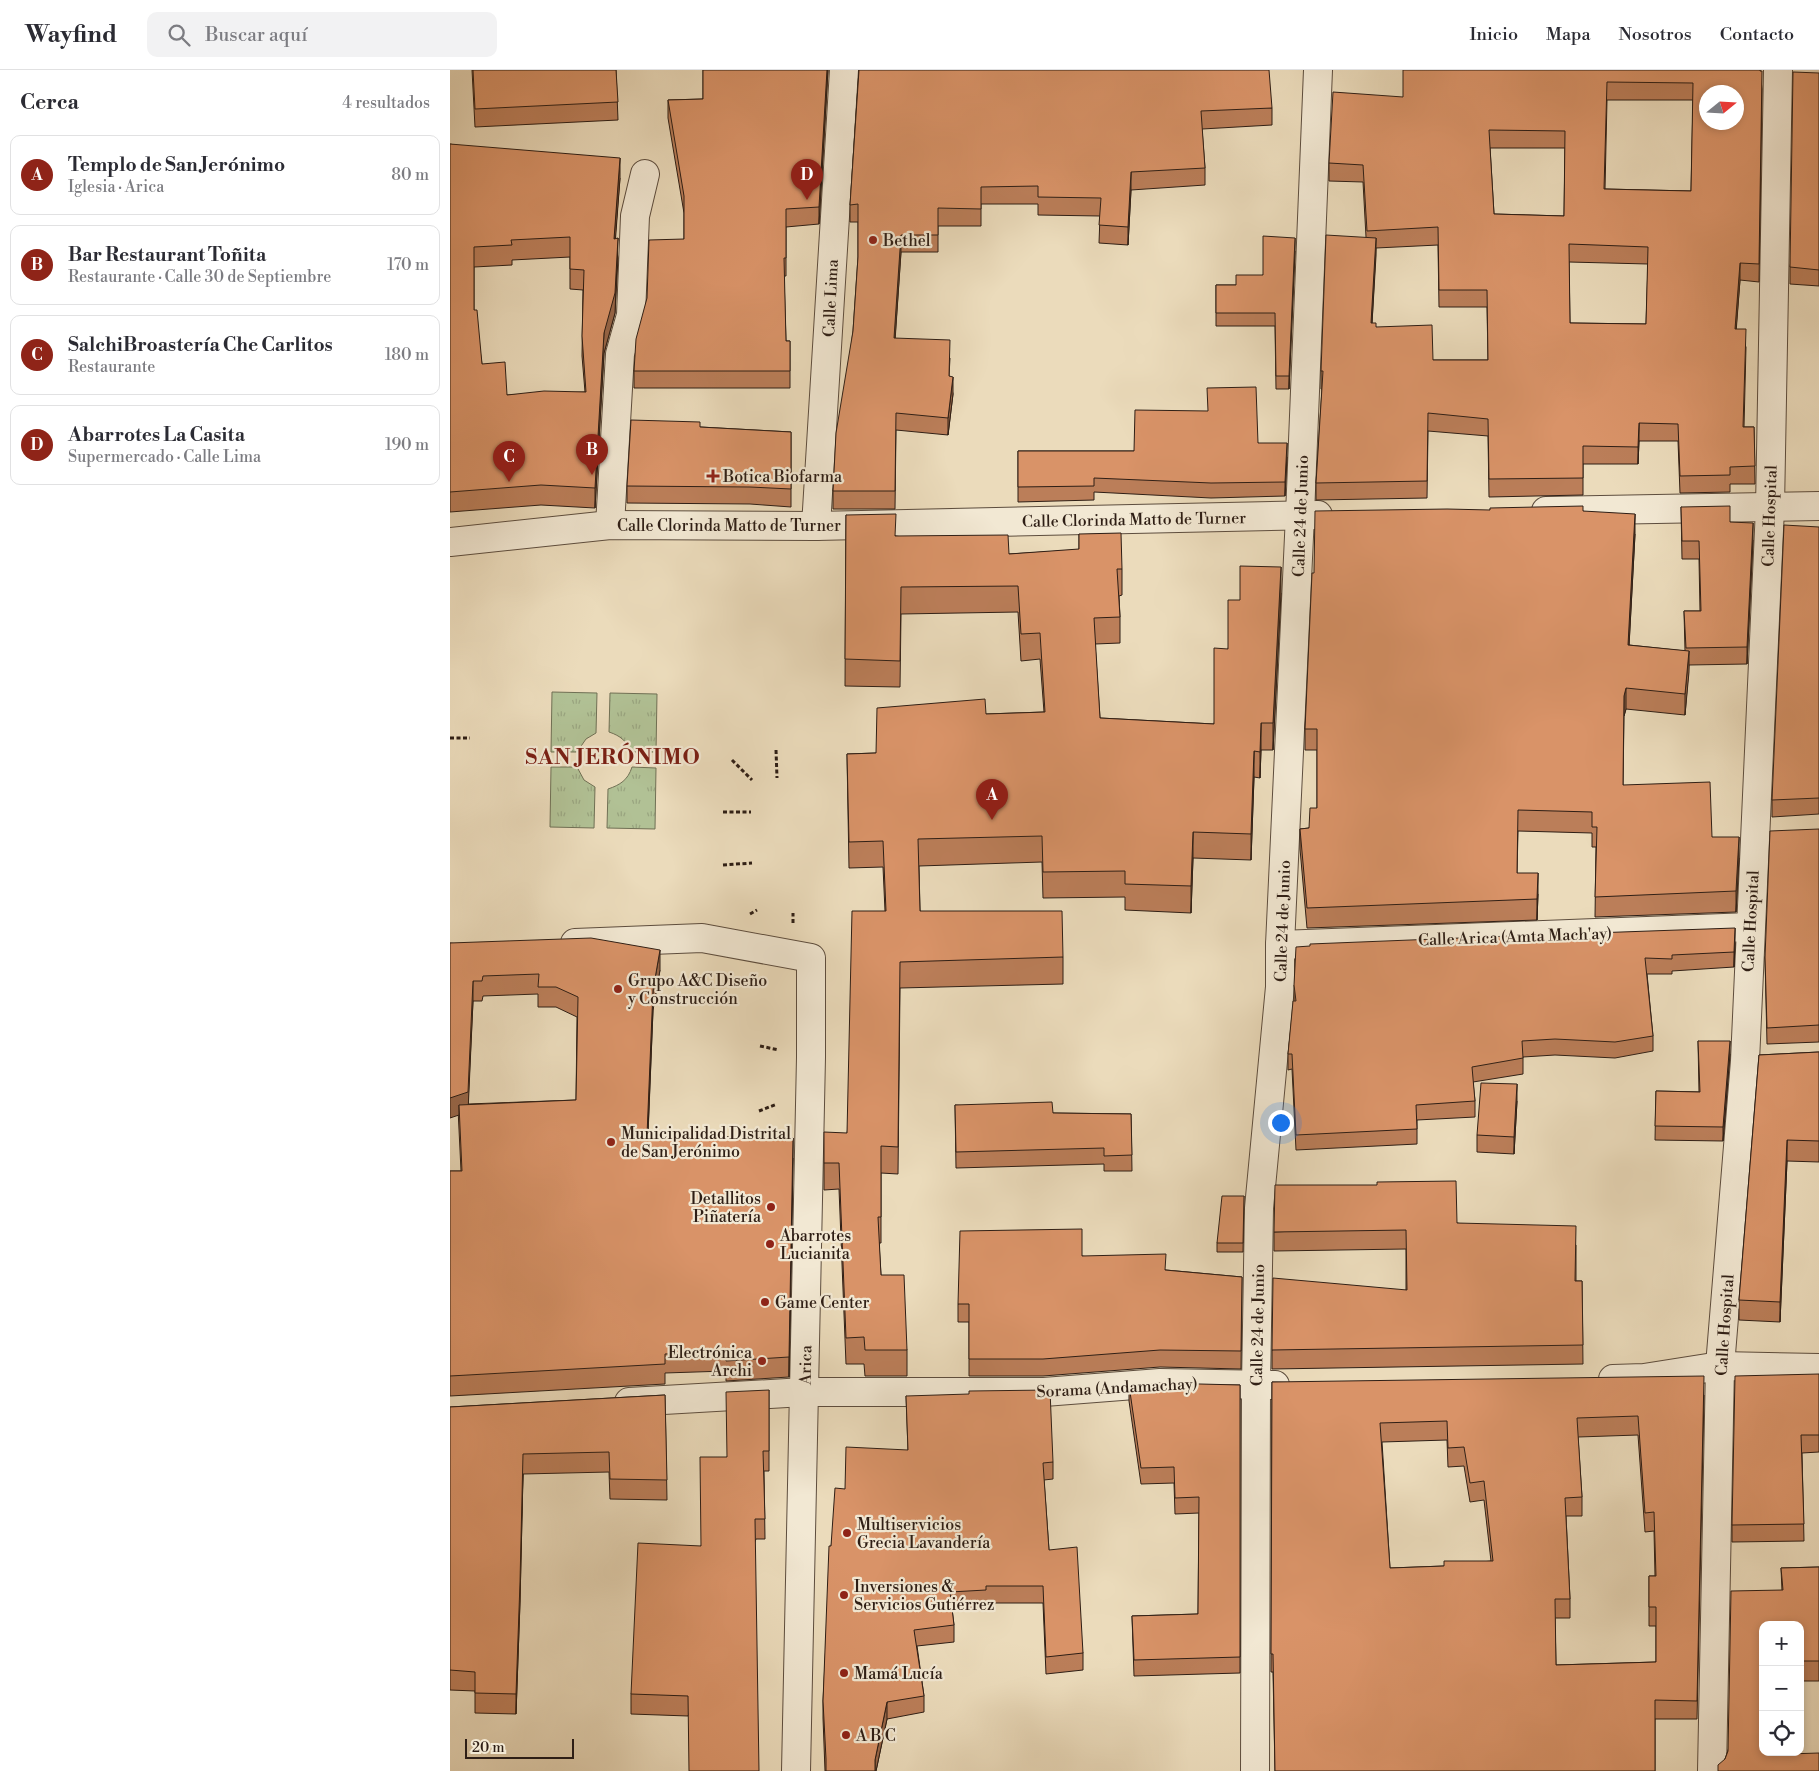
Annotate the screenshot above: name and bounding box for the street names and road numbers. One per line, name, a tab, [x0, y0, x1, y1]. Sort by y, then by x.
street label: Calle Lima	[819, 258, 843, 337]
street label: Calle 24 de Junio	[1289, 455, 1313, 577]
street label: Calle Hospital	[1758, 465, 1782, 567]
street label: Calle Clorinda Matto de Turner	[1022, 508, 1246, 532]
street label: Calle Clorinda Matto de Turner	[617, 516, 841, 536]
street label: Calle 24 de Junio	[1271, 860, 1295, 982]
street label: Calle Hospital	[1738, 869, 1764, 972]
street label: Calle Arica (Amta Mach'ay)	[1418, 924, 1612, 950]
street label: Calle 24 de Junio	[1247, 1264, 1269, 1386]
street label: Calle Hospital	[1711, 1273, 1739, 1377]
street label: Arica	[796, 1344, 816, 1386]
street label: Sorama (Andamachay)	[1036, 1374, 1198, 1402]

